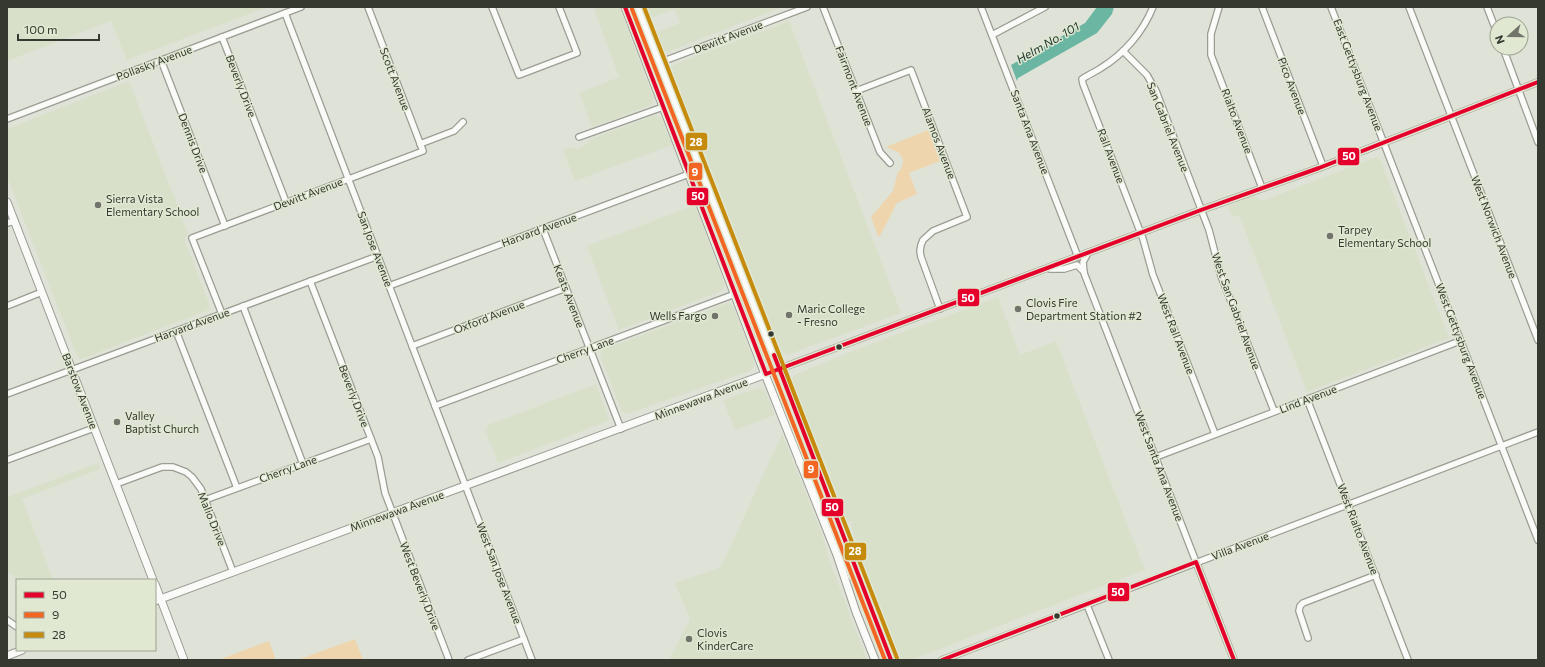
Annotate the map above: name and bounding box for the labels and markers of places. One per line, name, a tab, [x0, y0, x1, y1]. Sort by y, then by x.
place label: Sierra Vista Elementary School	[106, 192, 199, 218]
marker: Sierra Vista Elementary School	[93, 200, 103, 210]
place label: Tarpey Elementary School	[1338, 223, 1431, 249]
marker: Tarpey Elementary School	[1325, 231, 1335, 241]
place label: Clovis Fire Department Station #2	[1026, 296, 1142, 322]
place label: Maric College - Fresno	[797, 302, 865, 328]
marker: Clovis Fire Department Station #2	[1013, 304, 1023, 314]
place label: Wells Fargo	[649, 309, 707, 322]
marker: Maric College - Fresno	[784, 310, 794, 320]
marker: Wells Fargo	[710, 311, 720, 321]
unlabelled marker	[766, 329, 776, 339]
unlabelled marker	[834, 342, 844, 352]
place label: Valley Baptist Church	[125, 409, 199, 435]
marker: Valley Baptist Church	[112, 417, 122, 427]
unlabelled marker	[1052, 611, 1062, 621]
place label: Clovis KinderCare	[697, 626, 754, 652]
marker: Clovis KinderCare	[684, 634, 694, 644]

